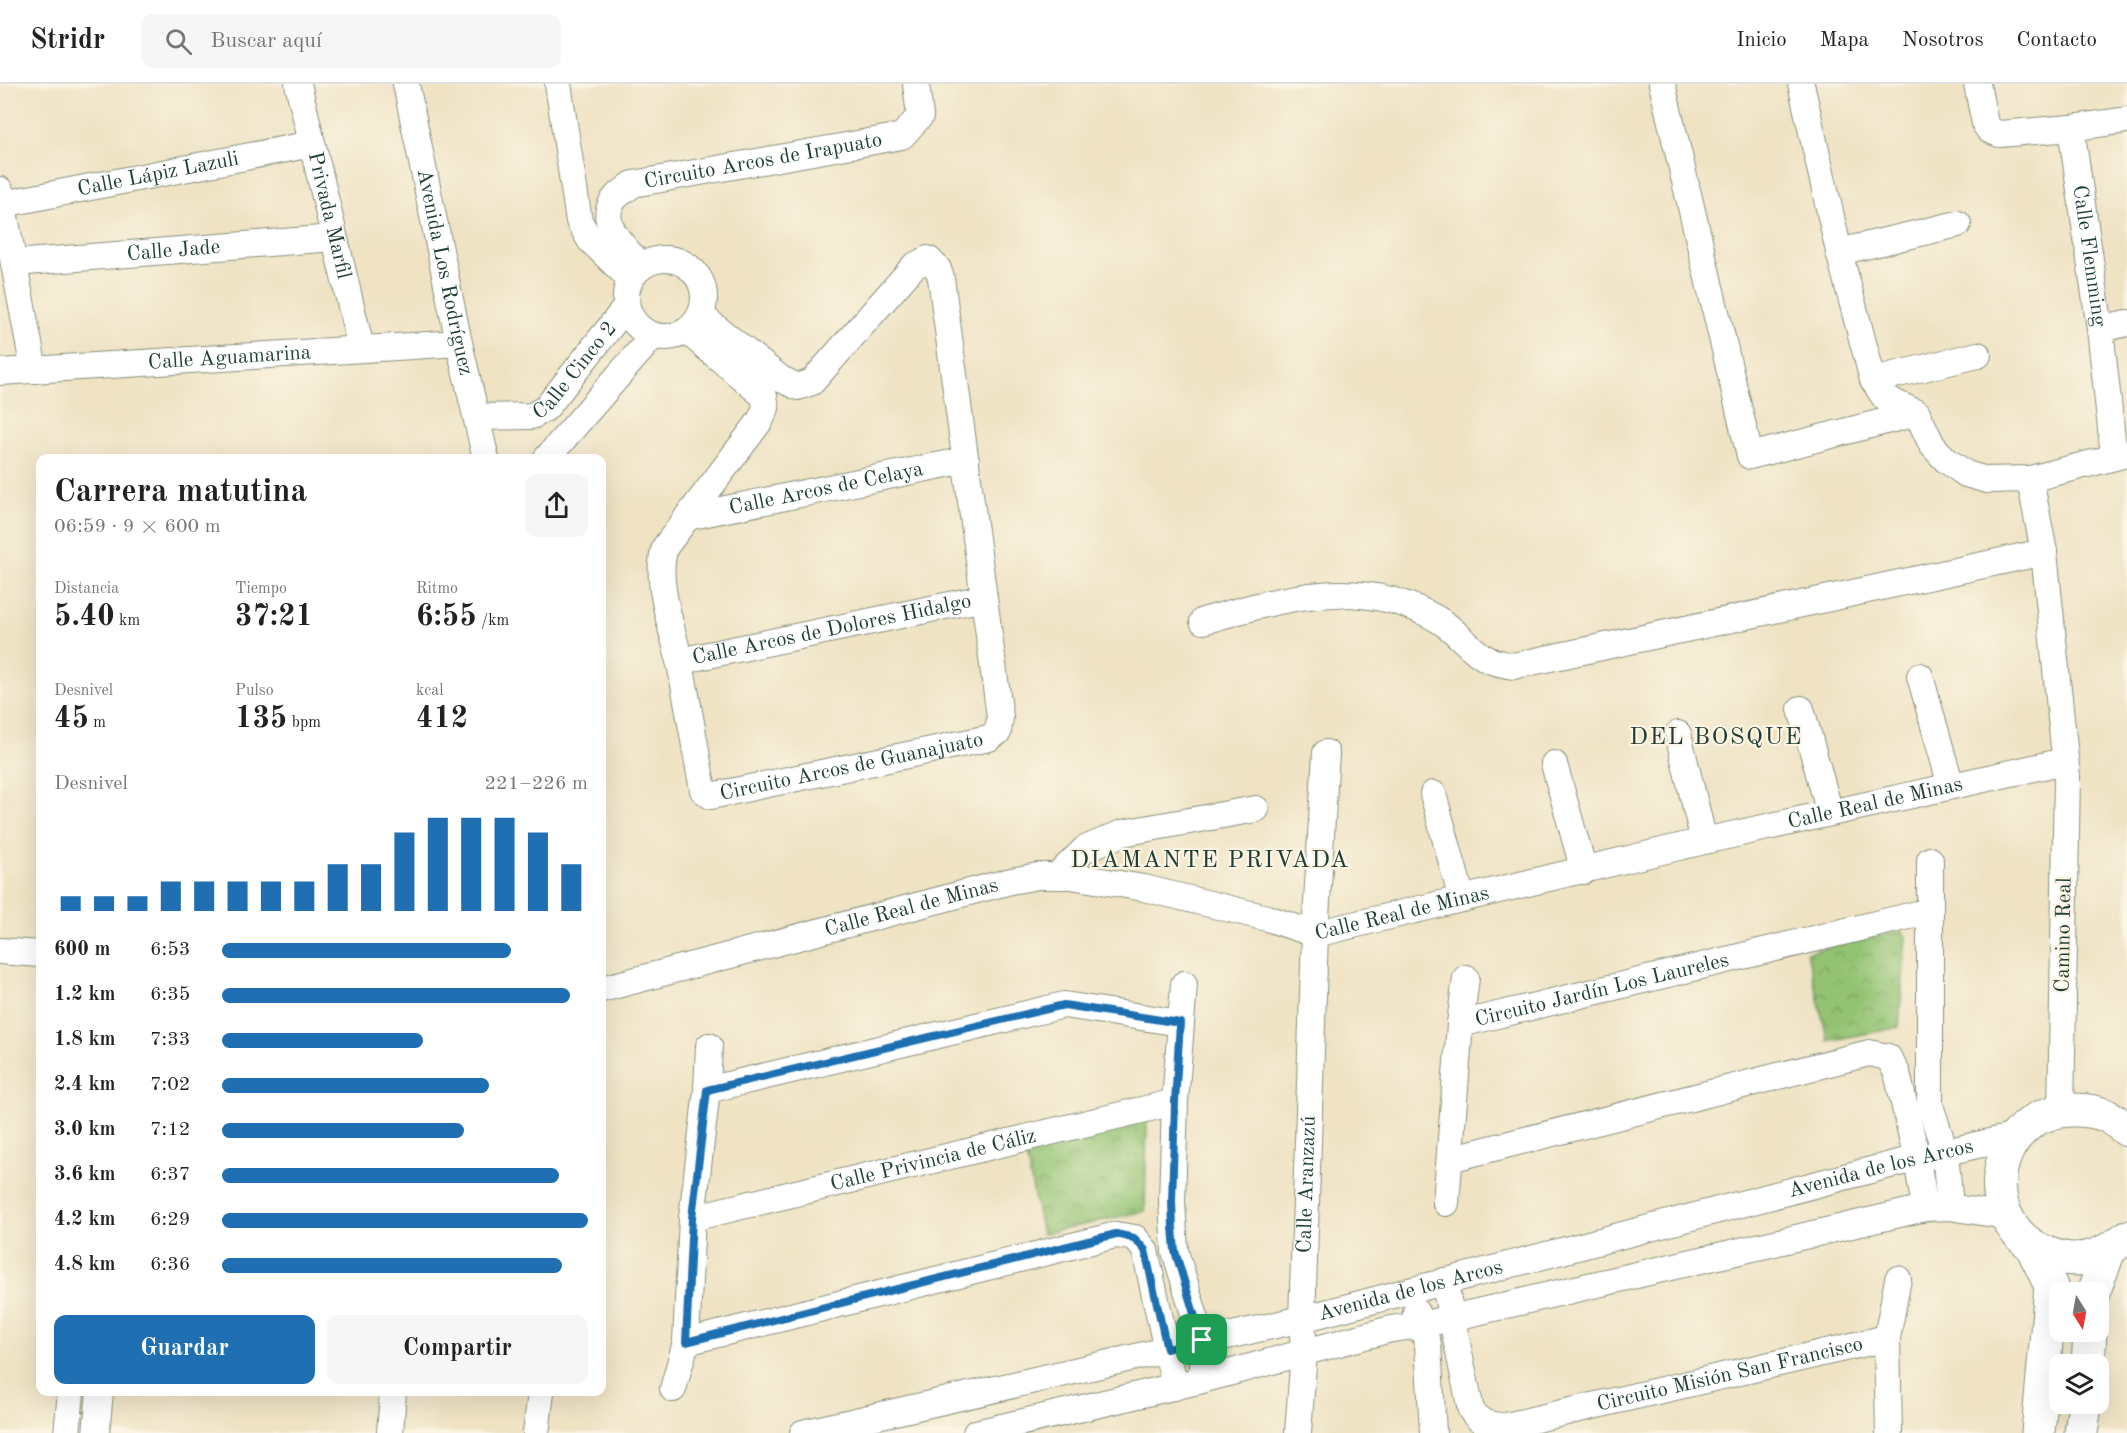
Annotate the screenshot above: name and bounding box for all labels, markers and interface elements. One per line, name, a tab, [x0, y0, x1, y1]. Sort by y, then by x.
search box	[141, 14, 561, 68]
icon: search	[162, 25, 195, 58]
text: Stridr	[30, 27, 105, 55]
text: Buscar aquí	[210, 30, 322, 52]
text: Inicio	[1736, 30, 1787, 51]
text: Mapa	[1820, 30, 1869, 51]
text: Nosotros	[1902, 30, 1984, 51]
text: Contacto	[2017, 30, 2097, 51]
street label: Circuito Arcos de Irapuato	[642, 129, 884, 192]
street label: Calle Lápiz Lazuli	[76, 148, 240, 200]
street label: Privada Marfil	[304, 150, 355, 281]
street label: Avenida Los Rodríguez	[413, 167, 477, 377]
street label: Calle Flemming	[2069, 184, 2110, 328]
street label: Calle Jade	[126, 236, 221, 265]
street label: Calle Cinco 2	[529, 318, 621, 424]
street label: Calle Aguamarina	[147, 342, 312, 373]
street label: Calle Arcos de Celaya	[727, 459, 925, 519]
button: share	[525, 474, 588, 537]
text: Carrera matutina	[54, 476, 307, 509]
text: 06:59 · 9 × 600 m	[54, 517, 221, 537]
text: Distancia	[54, 581, 119, 597]
text: Tiempo	[235, 581, 287, 597]
text: Ritmo	[416, 581, 458, 597]
street label: Calle Arcos de Dolores Hidalgo	[690, 590, 973, 668]
text: 5.40	[54, 602, 115, 632]
text: 37:21	[235, 602, 313, 632]
text: 6:55	[416, 602, 477, 632]
text: km	[115, 613, 140, 629]
text: /km	[477, 613, 509, 629]
text: Desnivel	[54, 683, 113, 699]
text: Pulso	[235, 683, 274, 699]
text: kcal	[416, 683, 444, 699]
text: 45	[54, 704, 89, 734]
text: 135	[235, 704, 287, 734]
text: 412	[416, 704, 468, 734]
text: m	[89, 715, 106, 731]
text: bpm	[287, 715, 321, 731]
district label: DEL BOSQUE	[1629, 726, 1803, 750]
street label: Circuito Arcos de Guanajuato	[718, 729, 985, 804]
street label: Calle Real de Minas	[1786, 773, 1965, 833]
text: Desnivel	[54, 774, 128, 794]
text: 221–226 m	[485, 774, 588, 794]
district label: DIAMANTE PRIVADA	[1070, 849, 1350, 873]
street label: Calle Real de Minas	[822, 874, 1000, 940]
street label: Camino Real	[2052, 877, 2076, 993]
street label: Calle Real de Minas	[1313, 882, 1491, 944]
text: 600 m	[54, 940, 110, 960]
text: 6:53	[150, 940, 190, 960]
street label: Circuito Jardín Los Laureles	[1473, 949, 1731, 1030]
text: 1.2 km	[54, 985, 116, 1005]
text: 6:35	[150, 985, 190, 1005]
text: 1.8 km	[54, 1030, 116, 1050]
text: 7:33	[150, 1030, 190, 1050]
text: 2.4 km	[54, 1075, 116, 1095]
text: 7:02	[150, 1075, 190, 1095]
street label: Calle Aranzazú	[1294, 1115, 1319, 1254]
text: 3.0 km	[54, 1120, 116, 1140]
text: 7:12	[150, 1120, 190, 1140]
street label: Calle Privincia de Cáliz	[828, 1125, 1038, 1195]
street label: Avenida de los Arcos	[1786, 1136, 1975, 1202]
text: 3.6 km	[54, 1165, 116, 1185]
text: 6:37	[150, 1165, 190, 1185]
text: 4.2 km	[54, 1210, 116, 1230]
text: 6:29	[150, 1210, 190, 1230]
text: 4.8 km	[54, 1255, 116, 1275]
text: 6:36	[150, 1255, 190, 1275]
street label: Avenida de los Arcos	[1316, 1256, 1505, 1325]
north arrow	[2049, 1282, 2109, 1342]
map controls	[2049, 1282, 2109, 1414]
pin	[1176, 1314, 1227, 1365]
button: Guardar	[54, 1315, 315, 1384]
button: Compartir	[327, 1315, 588, 1384]
icon: arrive	[1185, 1323, 1218, 1356]
street label: Circuito Misión San Francisco	[1595, 1333, 1865, 1415]
button: layers	[2049, 1354, 2109, 1414]

